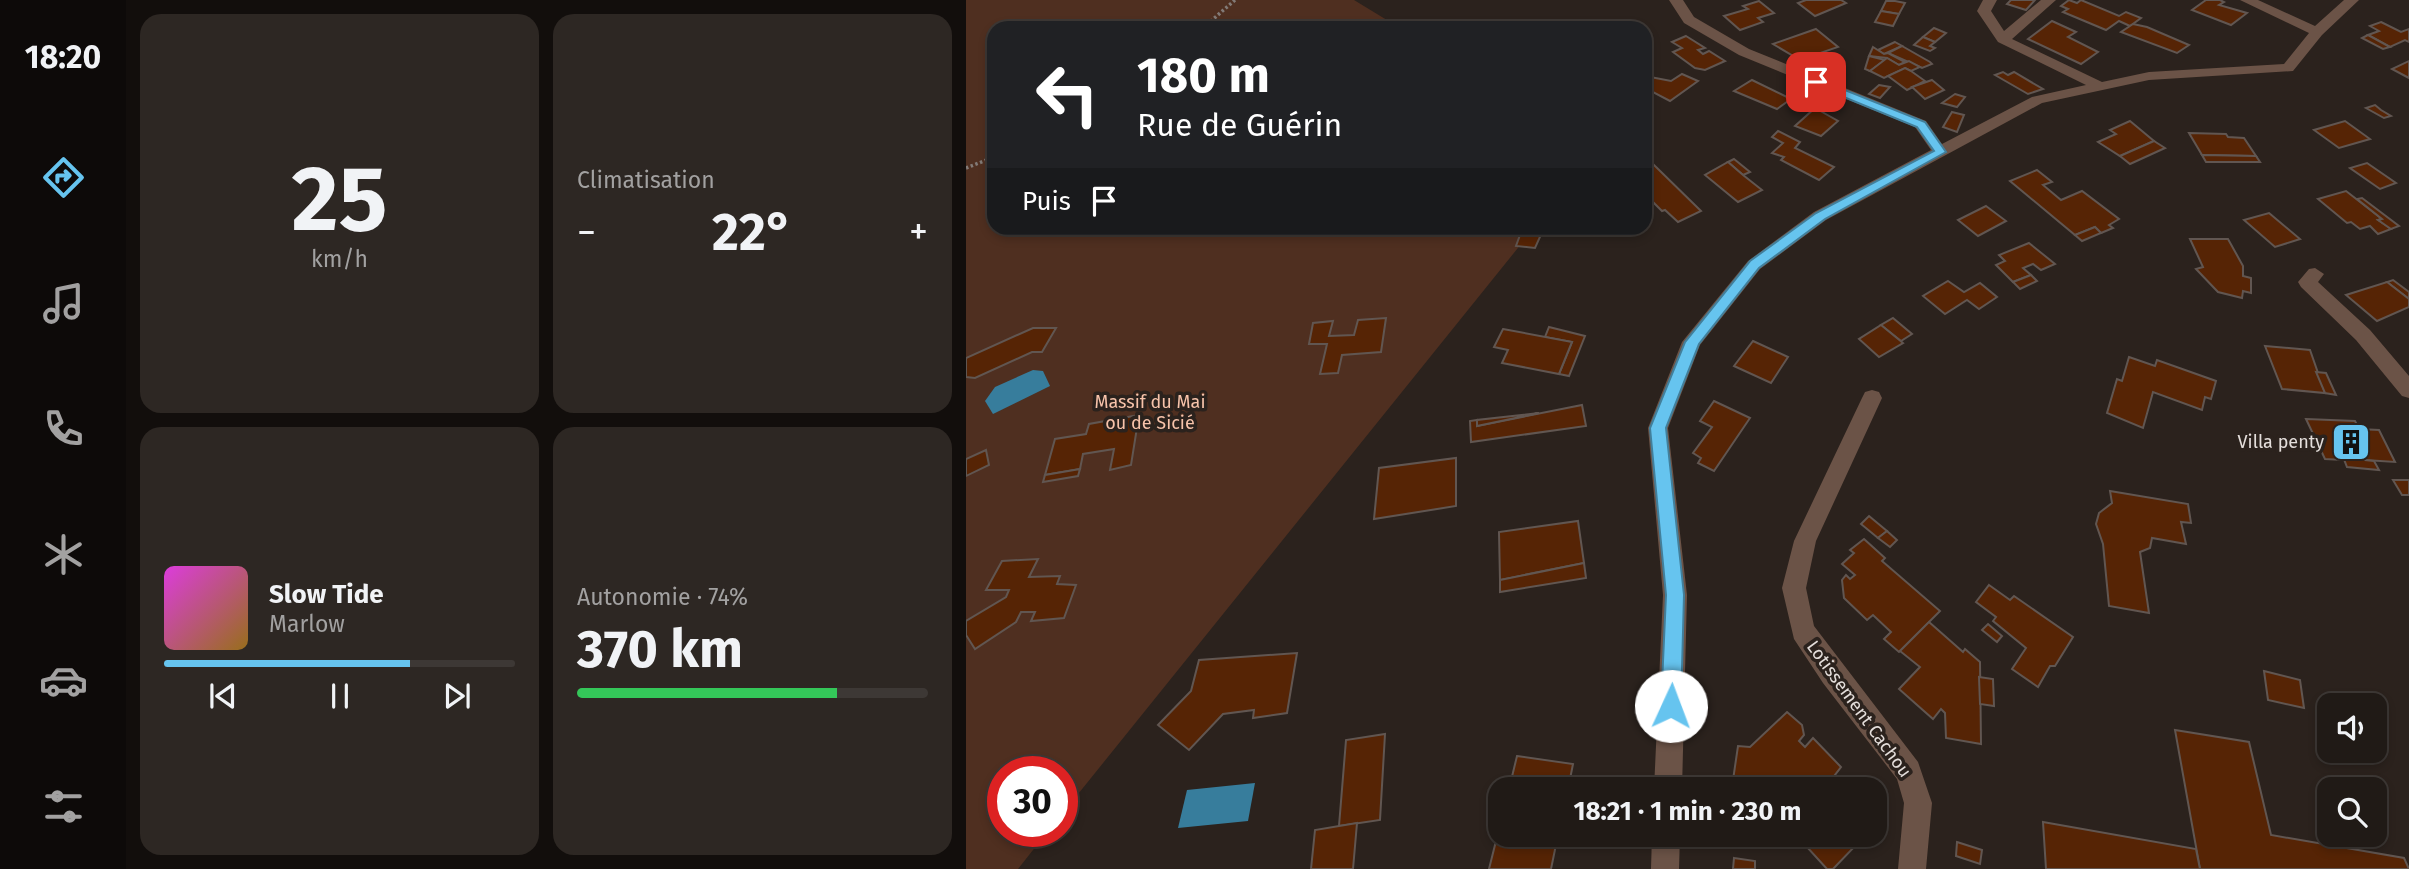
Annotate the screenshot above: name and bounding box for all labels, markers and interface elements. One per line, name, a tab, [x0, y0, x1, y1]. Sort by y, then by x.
text: 18:20	[25, 38, 101, 76]
text: 180 m	[1137, 46, 1270, 105]
icon: left	[1022, 49, 1113, 140]
pin	[1786, 52, 1846, 112]
icon: arrive	[1797, 63, 1835, 101]
text: Rue de Guérin	[1137, 106, 1342, 144]
text: 25	[292, 145, 387, 254]
icon: directions	[39, 153, 88, 202]
text: Climatisation	[577, 166, 715, 194]
icon: arrive	[1085, 182, 1123, 220]
text: Puis	[1022, 186, 1071, 217]
text: 22°	[712, 201, 793, 264]
text: −	[577, 209, 596, 255]
text: +	[909, 209, 928, 255]
text: km/h	[311, 245, 368, 273]
icon: music	[39, 279, 88, 328]
park label: Massif du Mai ou de Sicié	[1094, 391, 1206, 434]
icon: phone	[39, 404, 88, 453]
building icon: Villa penty	[2330, 421, 2372, 463]
place label: Villa penty	[2238, 431, 2324, 453]
icon: climate	[39, 530, 88, 579]
text: Slow Tide	[269, 579, 384, 610]
text: Autonomie · 74%	[577, 583, 748, 611]
text: Marlow	[269, 610, 345, 638]
text: 370 km	[577, 618, 743, 681]
street label: Lotissement Cachou	[1802, 636, 1916, 782]
icon: car	[39, 656, 88, 705]
position arrow	[1634, 669, 1708, 743]
icon: previous	[204, 677, 242, 715]
icon: pause	[321, 677, 359, 715]
icon: next	[438, 677, 476, 715]
map controls	[2317, 693, 2387, 847]
button: sound	[2317, 693, 2387, 763]
speed limit sign: 30	[987, 756, 1078, 847]
button: search	[2317, 777, 2387, 847]
icon: filters	[39, 782, 88, 831]
text: 18:21 · 1 min · 230 m	[1573, 796, 1802, 827]

